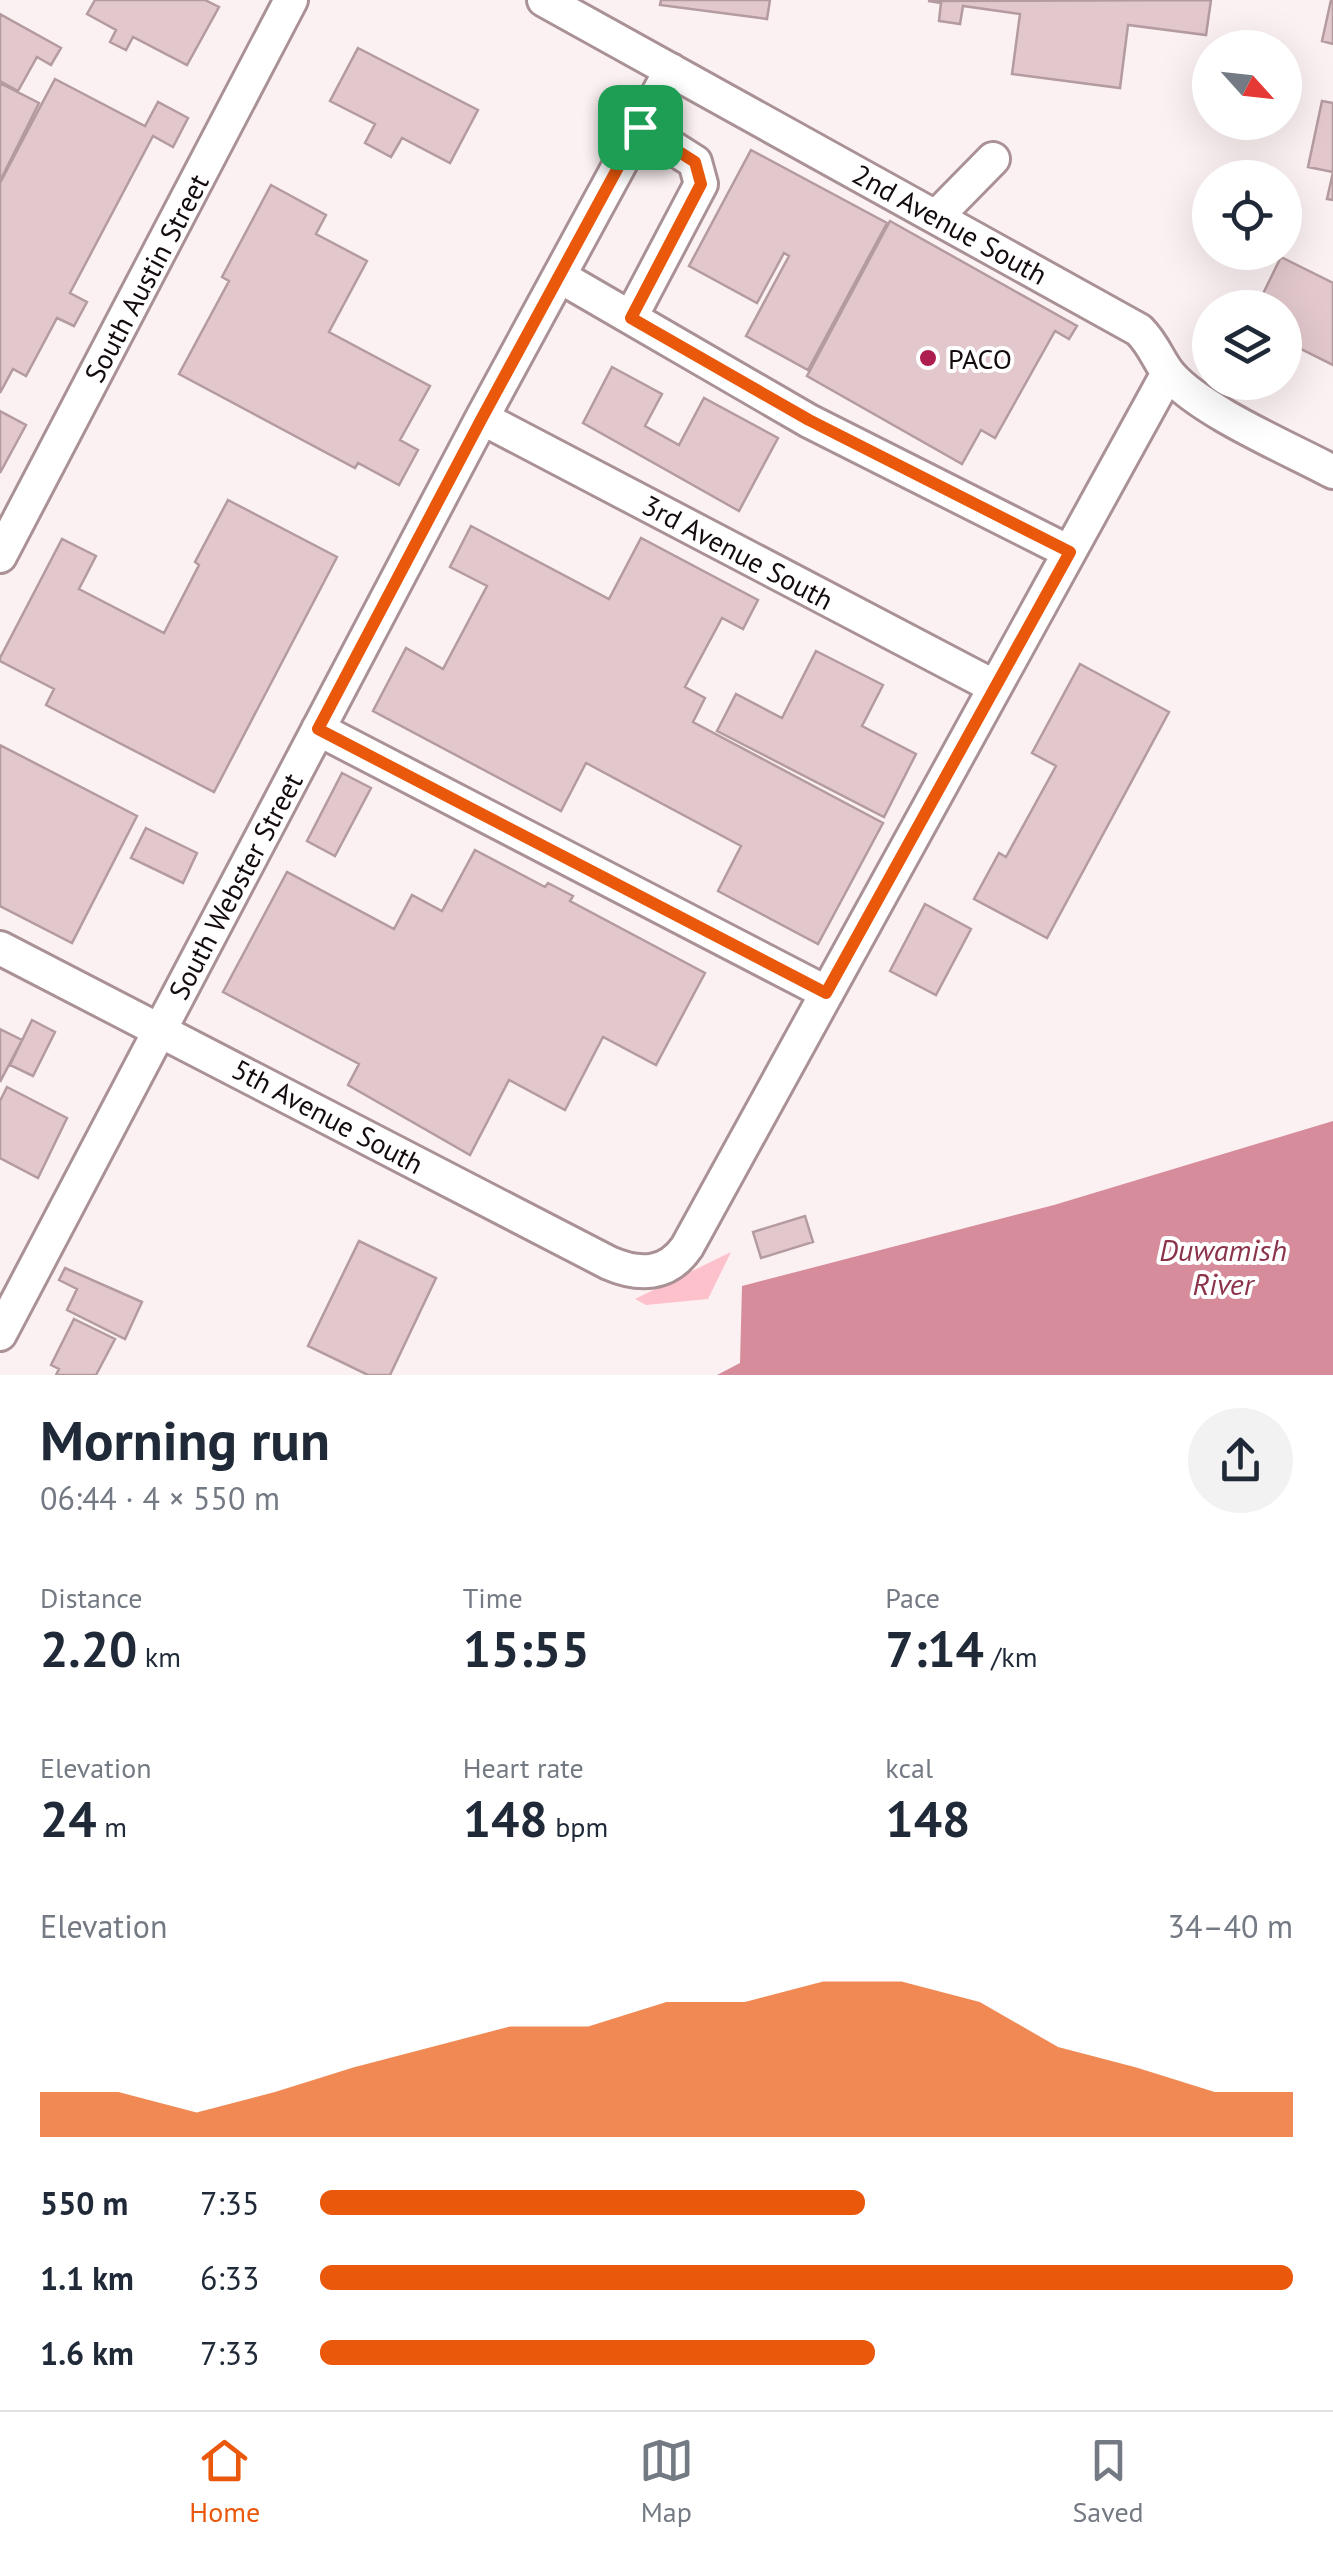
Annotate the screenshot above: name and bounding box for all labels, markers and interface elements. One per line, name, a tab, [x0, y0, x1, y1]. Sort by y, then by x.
north arrow	[1192, 30, 1302, 140]
map controls	[1192, 30, 1302, 400]
pin	[598, 85, 683, 170]
icon: arrive	[613, 100, 668, 155]
street label: 2nd Avenue South	[846, 155, 1054, 293]
button: locate	[1192, 160, 1302, 270]
street label: South Austin Street	[75, 167, 217, 389]
button: layers	[1192, 290, 1302, 400]
place label: PACO	[948, 340, 1012, 377]
marker: PACO	[917, 347, 939, 369]
street label: 3rd Avenue South	[636, 486, 840, 618]
street label: South Webster Street	[160, 766, 311, 1006]
street label: 5th Avenue South	[226, 1050, 430, 1182]
water label: Duwamish River	[1159, 1230, 1287, 1303]
text: Morning run	[40, 1404, 330, 1475]
button: share	[1188, 1408, 1293, 1513]
text: 06:44 · 4 × 550 m	[40, 1477, 280, 1519]
text: Distance	[40, 1579, 143, 1616]
text: Time	[463, 1579, 523, 1616]
text: Pace	[885, 1579, 940, 1616]
text: 2.20	[40, 1616, 137, 1681]
text: 15:55	[463, 1616, 590, 1681]
text: 7:14	[885, 1616, 984, 1681]
text: km	[137, 1638, 181, 1675]
text: /km	[984, 1638, 1037, 1675]
text: Elevation	[40, 1749, 152, 1786]
text: Heart rate	[463, 1749, 584, 1786]
text: kcal	[885, 1749, 933, 1786]
text: 24	[40, 1786, 97, 1851]
text: 148	[463, 1786, 548, 1851]
text: 148	[885, 1786, 970, 1851]
text: m	[97, 1808, 127, 1845]
text: bpm	[548, 1808, 608, 1845]
text: Elevation	[40, 1905, 167, 1947]
text: 34–40 m	[1168, 1905, 1293, 1947]
text: 550 m	[40, 2182, 128, 2224]
text: 7:35	[200, 2182, 259, 2224]
text: 1.1 km	[40, 2257, 134, 2299]
text: 6:33	[200, 2257, 259, 2299]
text: 1.6 km	[40, 2332, 134, 2374]
text: 7:33	[200, 2332, 259, 2374]
tab: Home	[189, 2433, 260, 2530]
tab: Map	[639, 2433, 694, 2530]
tab: Saved	[1072, 2433, 1144, 2530]

